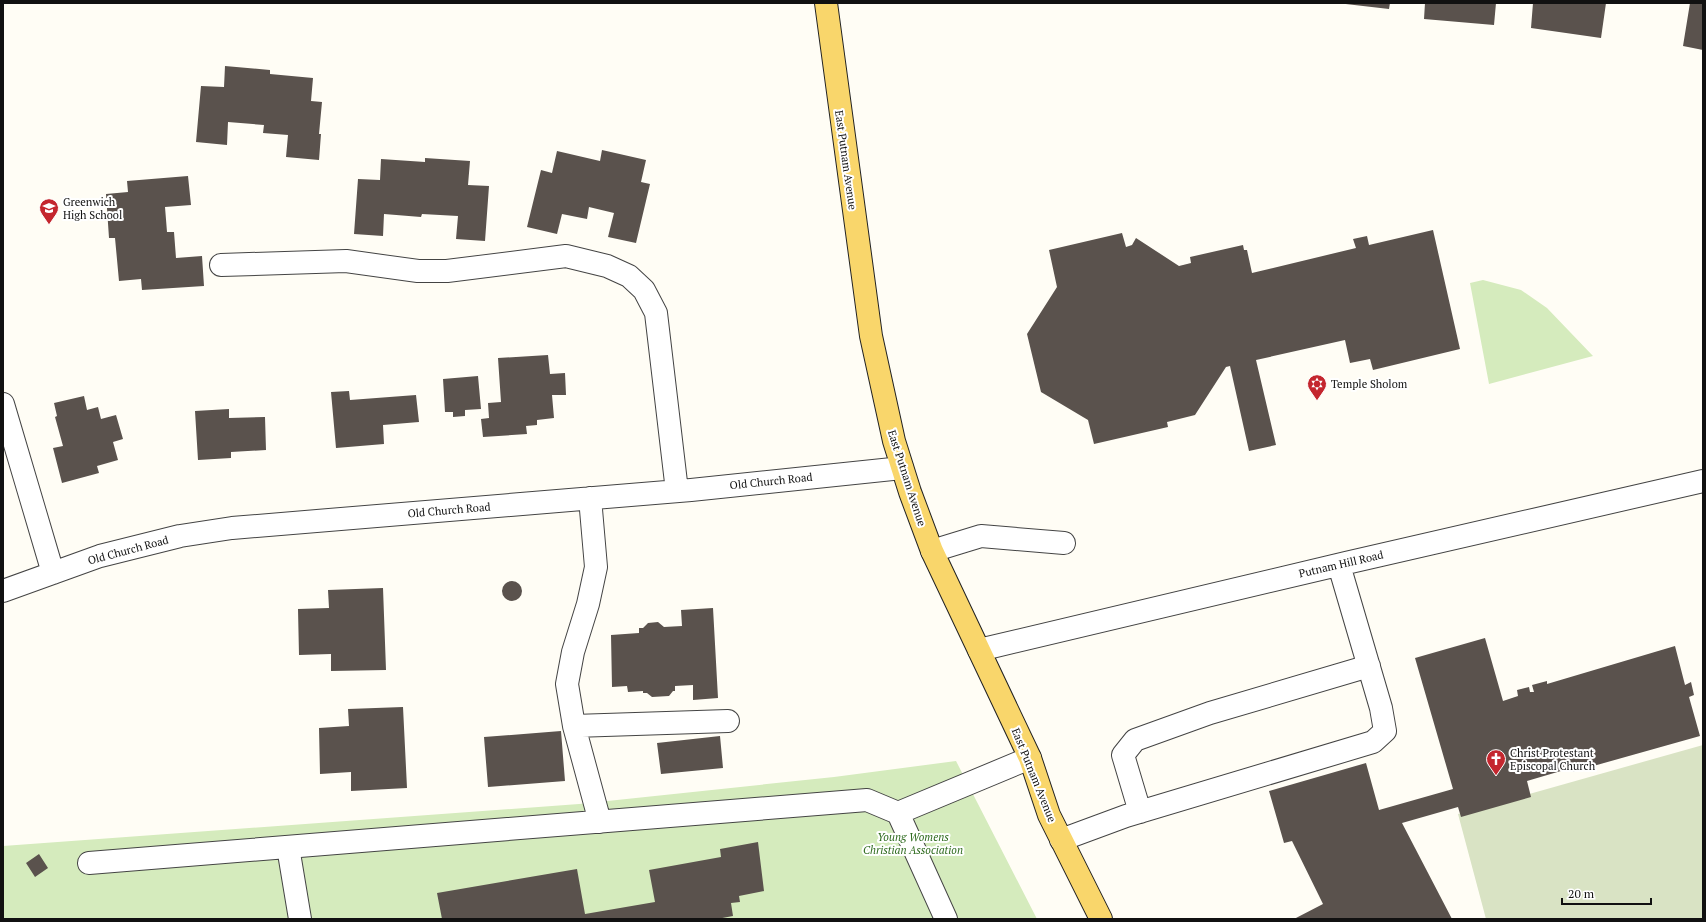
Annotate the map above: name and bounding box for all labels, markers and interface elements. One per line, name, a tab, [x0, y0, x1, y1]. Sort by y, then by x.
street label: East Putnam Avenue	[832, 109, 860, 211]
place label: Greenwich High School	[63, 195, 122, 222]
school or university icon: Greenwich High School	[38, 197, 60, 225]
synagogue icon: Temple Sholom	[1306, 373, 1328, 401]
place label: Temple Sholom	[1331, 377, 1408, 391]
street label: East Putnam Avenue	[885, 428, 929, 528]
street label: Old Church Road	[729, 470, 813, 492]
street label: Old Church Road	[407, 499, 491, 521]
street label: Old Church Road	[86, 532, 170, 568]
street label: Putnam Hill Road	[1297, 547, 1385, 581]
street label: East Putnam Avenue	[1009, 726, 1059, 825]
place label: Christ Protestant Episcopal Church	[1510, 746, 1596, 773]
church icon: Christ Protestant Episcopal Church	[1485, 748, 1507, 776]
park label: Young Womens Christian Association	[863, 830, 963, 857]
scale bar	[1562, 880, 1651, 906]
text: 20 m	[1568, 886, 1595, 901]

